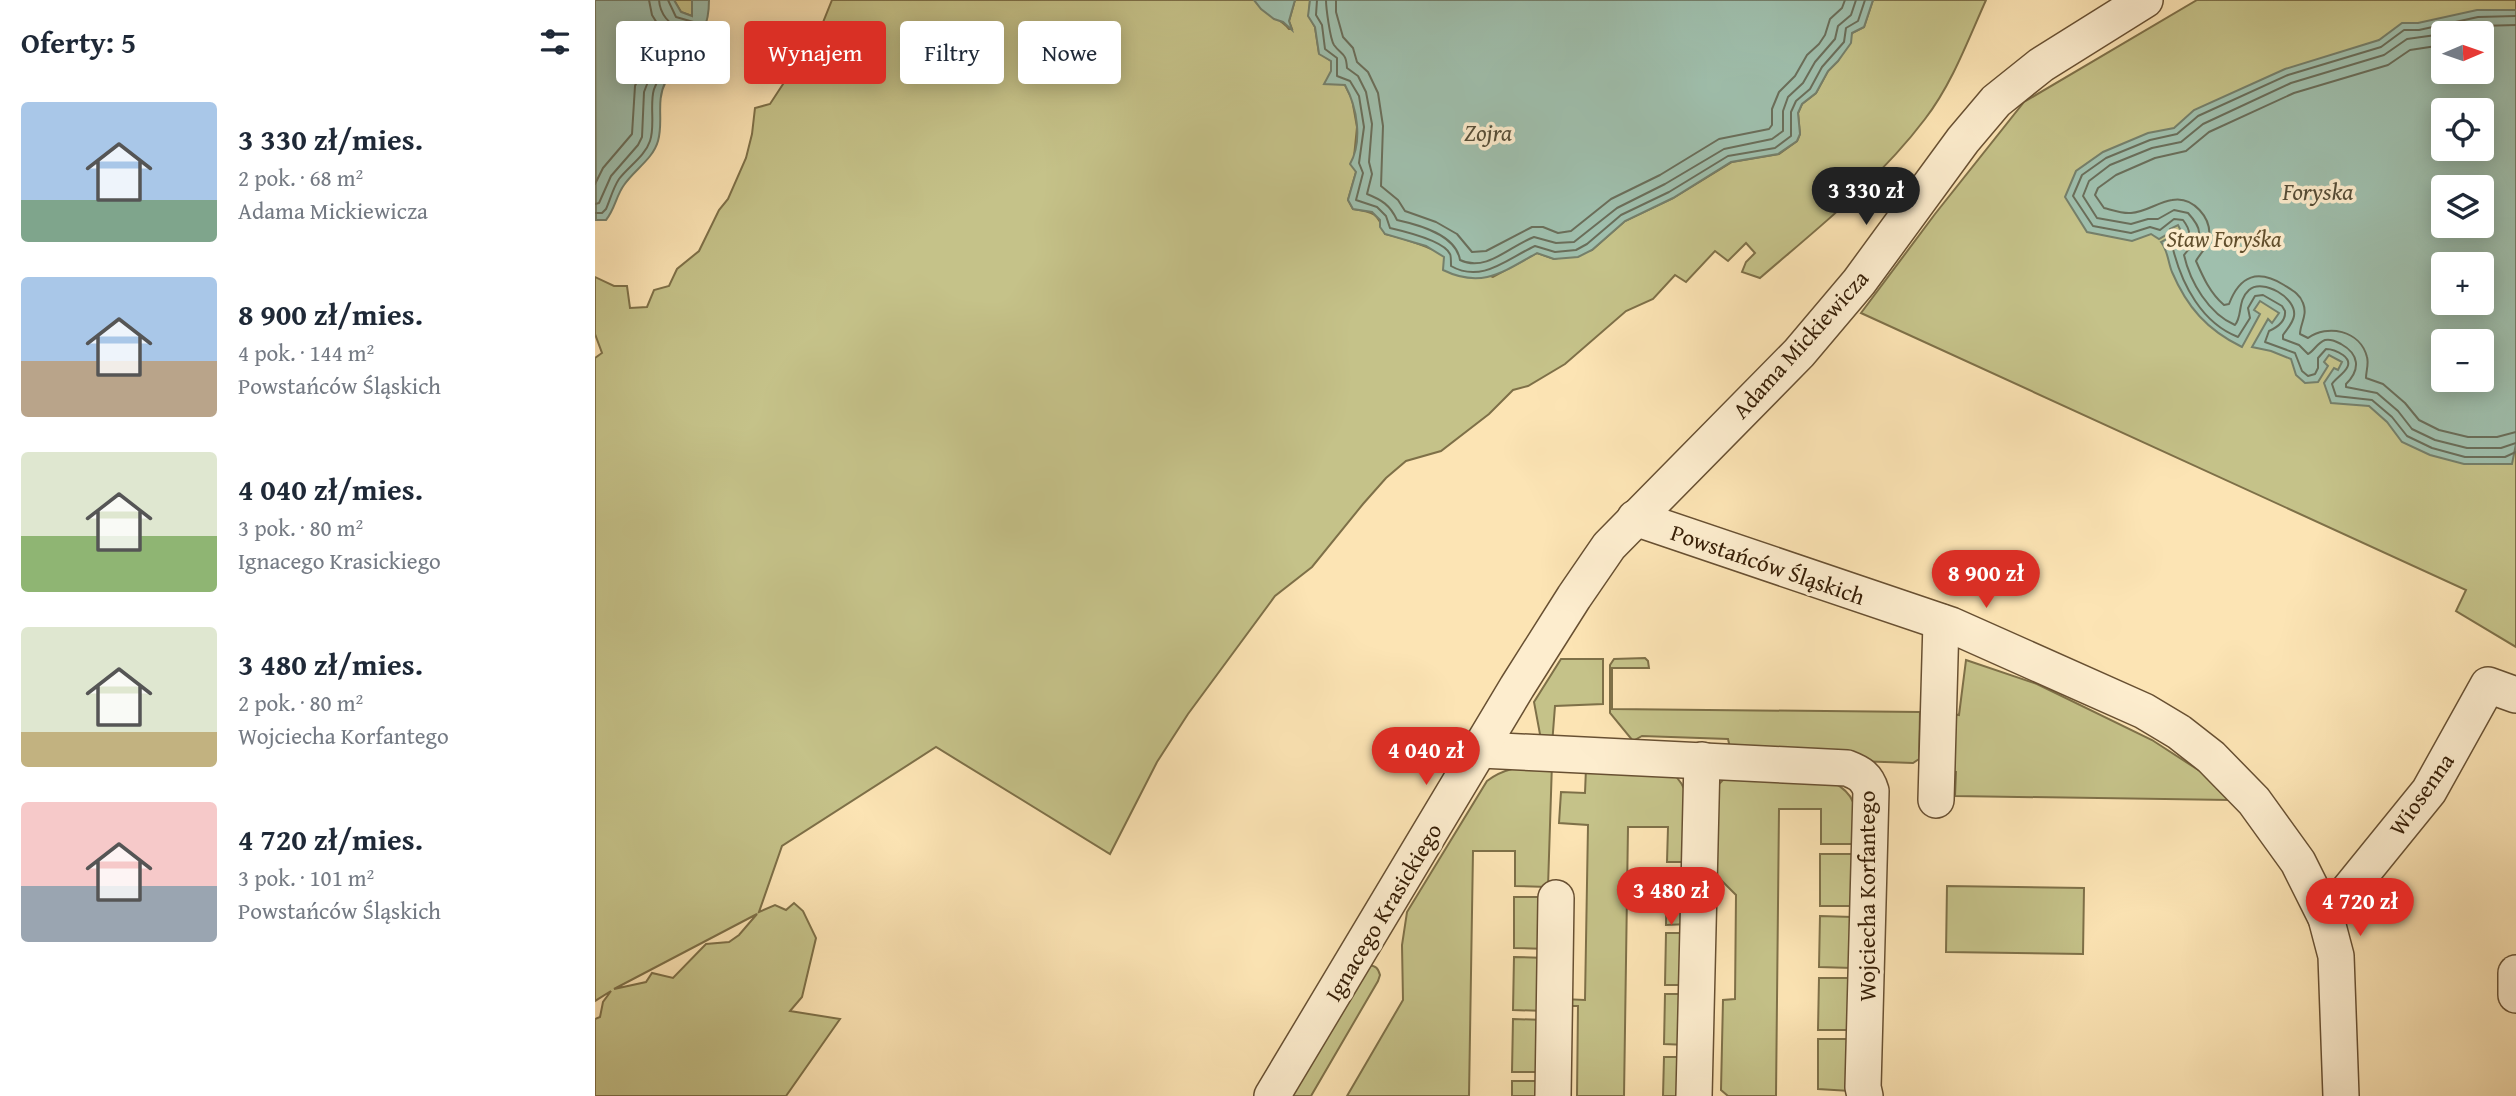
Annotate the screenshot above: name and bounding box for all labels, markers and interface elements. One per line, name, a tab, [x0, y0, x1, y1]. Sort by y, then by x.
text: Oferty: 5	[21, 20, 136, 64]
chip: Kupno	[616, 21, 730, 84]
chip: Wynajem	[744, 21, 886, 84]
chip: Filtry	[900, 21, 1004, 84]
chip: Nowe	[1018, 21, 1121, 84]
north arrow	[2431, 21, 2494, 84]
map controls	[2431, 21, 2494, 392]
icon: filters	[536, 23, 574, 61]
button: locate	[2431, 98, 2494, 161]
water label: Zojra	[1464, 115, 1512, 150]
text: 3 330 zł/mies.	[238, 117, 423, 161]
icon: home	[77, 130, 161, 214]
text: 2 pok. · 68 m²	[238, 161, 363, 194]
pin: 3 330 zł	[1794, 168, 1938, 227]
text: 3 330 zł	[1828, 173, 1904, 206]
water label: Foryska	[2282, 174, 2353, 209]
button: layers	[2431, 175, 2494, 238]
text: Adama Mickiewicza	[238, 194, 428, 227]
park label: Staw Foryśka	[2166, 222, 2282, 255]
button: +	[2431, 252, 2494, 315]
street label: Adama Mickiewicza	[1724, 262, 1876, 426]
text: 8 900 zł/mies.	[238, 292, 423, 336]
icon: home	[77, 305, 161, 389]
button: −	[2431, 329, 2494, 392]
text: 4 pok. · 144 m²	[238, 336, 374, 369]
text: Powstańców Śląskich	[238, 369, 441, 402]
text: 4 040 zł/mies.	[238, 467, 423, 511]
icon: home	[77, 480, 161, 564]
text: 3 pok. · 80 m²	[238, 511, 363, 544]
street label: Powstańców Śląskich	[1667, 515, 1869, 613]
text: Ignacego Krasickiego	[238, 544, 441, 577]
pin: 8 900 zł	[1914, 550, 2058, 610]
text: 8 900 zł	[1948, 556, 2024, 589]
text: 3 480 zł/mies.	[238, 642, 423, 686]
icon: home	[77, 655, 161, 739]
text: 2 pok. · 80 m²	[238, 686, 363, 719]
text: Wojciecha Korfantego	[238, 719, 449, 752]
pin: 4 040 zł	[1354, 728, 1498, 787]
text: 4 040 zł	[1388, 733, 1464, 766]
street label: Wiosenna	[2380, 746, 2462, 842]
street label: Wojciecha Korfantego	[1850, 791, 1883, 1001]
text: 4 720 zł/mies.	[238, 817, 423, 861]
street label: Ignacego Krasickiego	[1317, 817, 1449, 1007]
icon: home	[77, 830, 161, 914]
text: 3 pok. · 101 m²	[238, 861, 374, 894]
pin: 3 480 zł	[1599, 867, 1743, 927]
text: 3 480 zł	[1633, 873, 1709, 906]
pin: 4 720 zł	[2288, 878, 2432, 938]
text: 4 720 zł	[2322, 884, 2398, 917]
text: Powstańców Śląskich	[238, 894, 441, 927]

